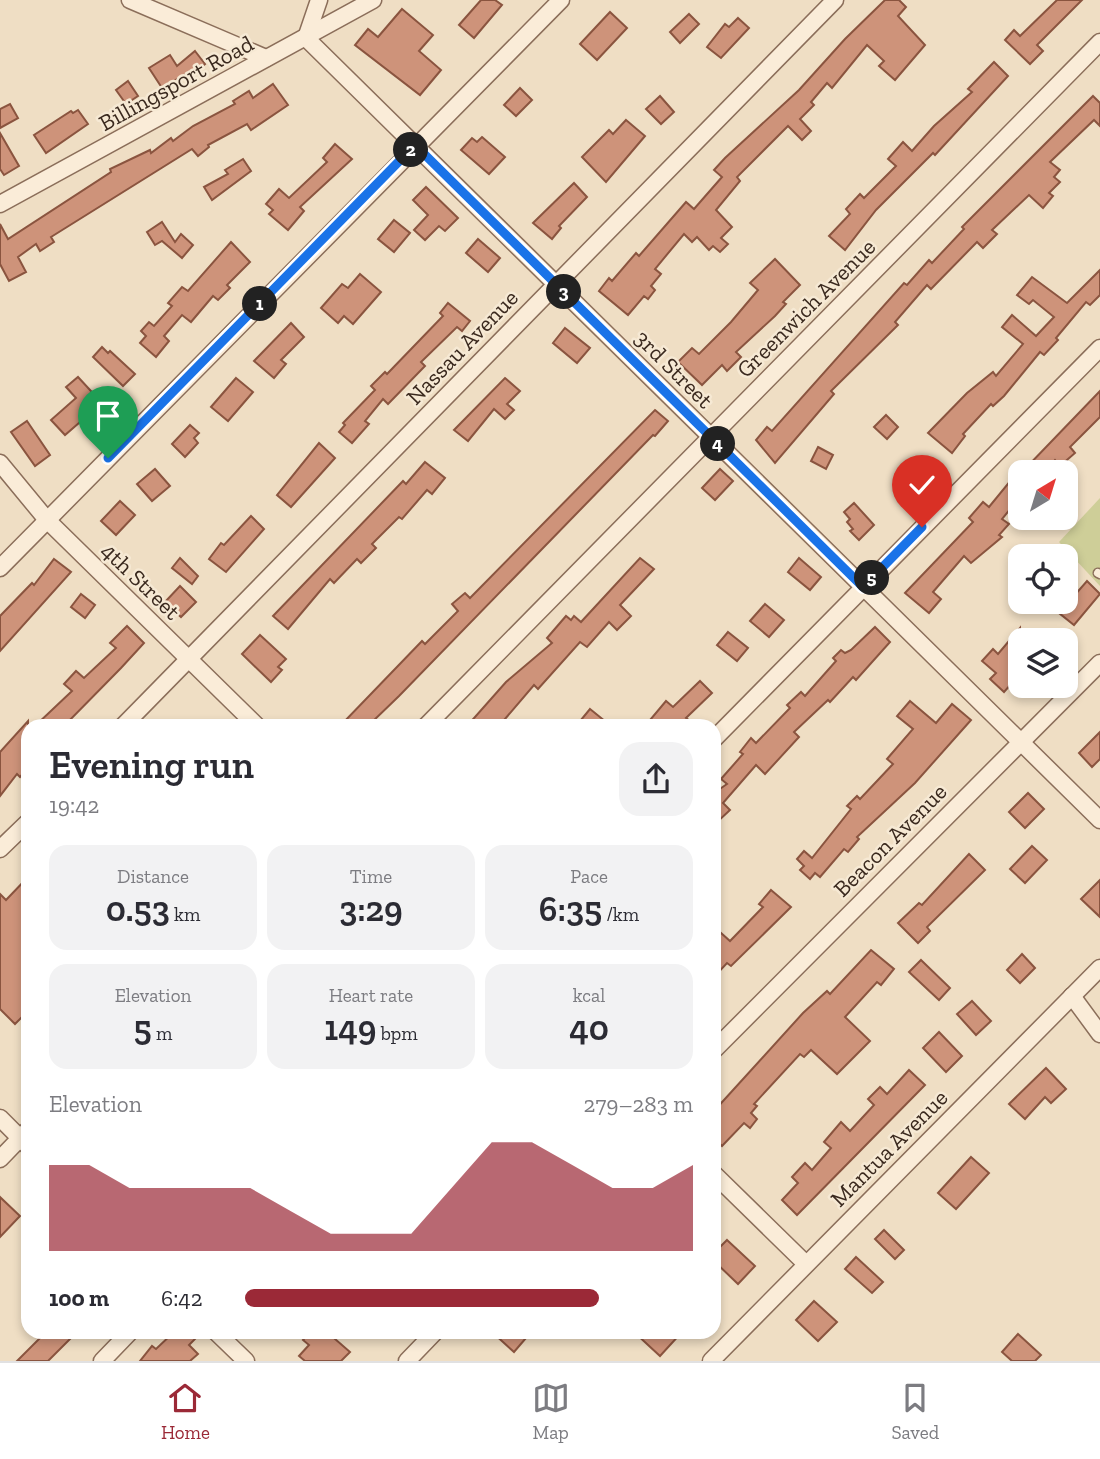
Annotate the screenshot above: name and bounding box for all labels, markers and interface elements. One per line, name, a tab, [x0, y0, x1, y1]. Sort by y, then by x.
street label: Billingsport Road	[94, 29, 258, 137]
pin: 2	[394, 132, 428, 168]
text: 2	[405, 138, 416, 161]
street label: Greenwich Avenue	[731, 233, 881, 383]
pin: 3	[546, 274, 582, 310]
text: 3	[558, 280, 569, 303]
street label: Nassau Avenue	[400, 284, 524, 410]
pin: 1	[243, 286, 278, 322]
text: 1	[256, 292, 263, 315]
street label: 3rd Street	[629, 324, 719, 414]
pin	[78, 386, 138, 458]
icon: arrive	[89, 397, 127, 435]
pin: 4	[700, 426, 736, 462]
text: 4	[712, 432, 723, 455]
pin	[892, 455, 952, 527]
north arrow	[1008, 460, 1078, 530]
map controls	[1008, 460, 1078, 698]
icon: check	[903, 466, 941, 504]
street label: 4th Street	[96, 536, 187, 626]
button: locate	[1008, 544, 1078, 614]
pin: 5	[854, 560, 890, 596]
text: 5	[867, 566, 876, 589]
button: layers	[1008, 628, 1078, 698]
text: Evening run	[49, 742, 254, 788]
button: share	[619, 742, 693, 816]
street label: Beacon Avenue	[827, 777, 953, 903]
text: 19:42	[49, 791, 99, 819]
text: Distance	[117, 865, 189, 888]
text: Time	[350, 865, 392, 888]
text: Pace	[570, 865, 608, 888]
text: 0.53	[106, 888, 170, 930]
text: 3:29	[339, 888, 403, 930]
text: 6:35	[539, 888, 602, 930]
text: km	[170, 903, 200, 926]
text: /km	[602, 903, 639, 926]
text: Elevation	[115, 984, 191, 1007]
text: Heart rate	[329, 984, 413, 1007]
text: kcal	[573, 984, 605, 1007]
text: 5	[134, 1007, 152, 1049]
text: 149	[324, 1007, 376, 1049]
text: 40	[569, 1007, 609, 1049]
text: m	[152, 1022, 172, 1045]
text: bpm	[376, 1022, 418, 1045]
street label: Mantua Avenue	[825, 1084, 953, 1212]
text: Elevation	[49, 1090, 142, 1118]
text: 279–283 m	[584, 1090, 693, 1118]
text: 100 m	[49, 1284, 109, 1312]
text: 6:42	[161, 1284, 203, 1312]
tab: Home	[161, 1379, 210, 1444]
tab: Map	[532, 1379, 570, 1444]
tab: Saved	[891, 1379, 939, 1444]

